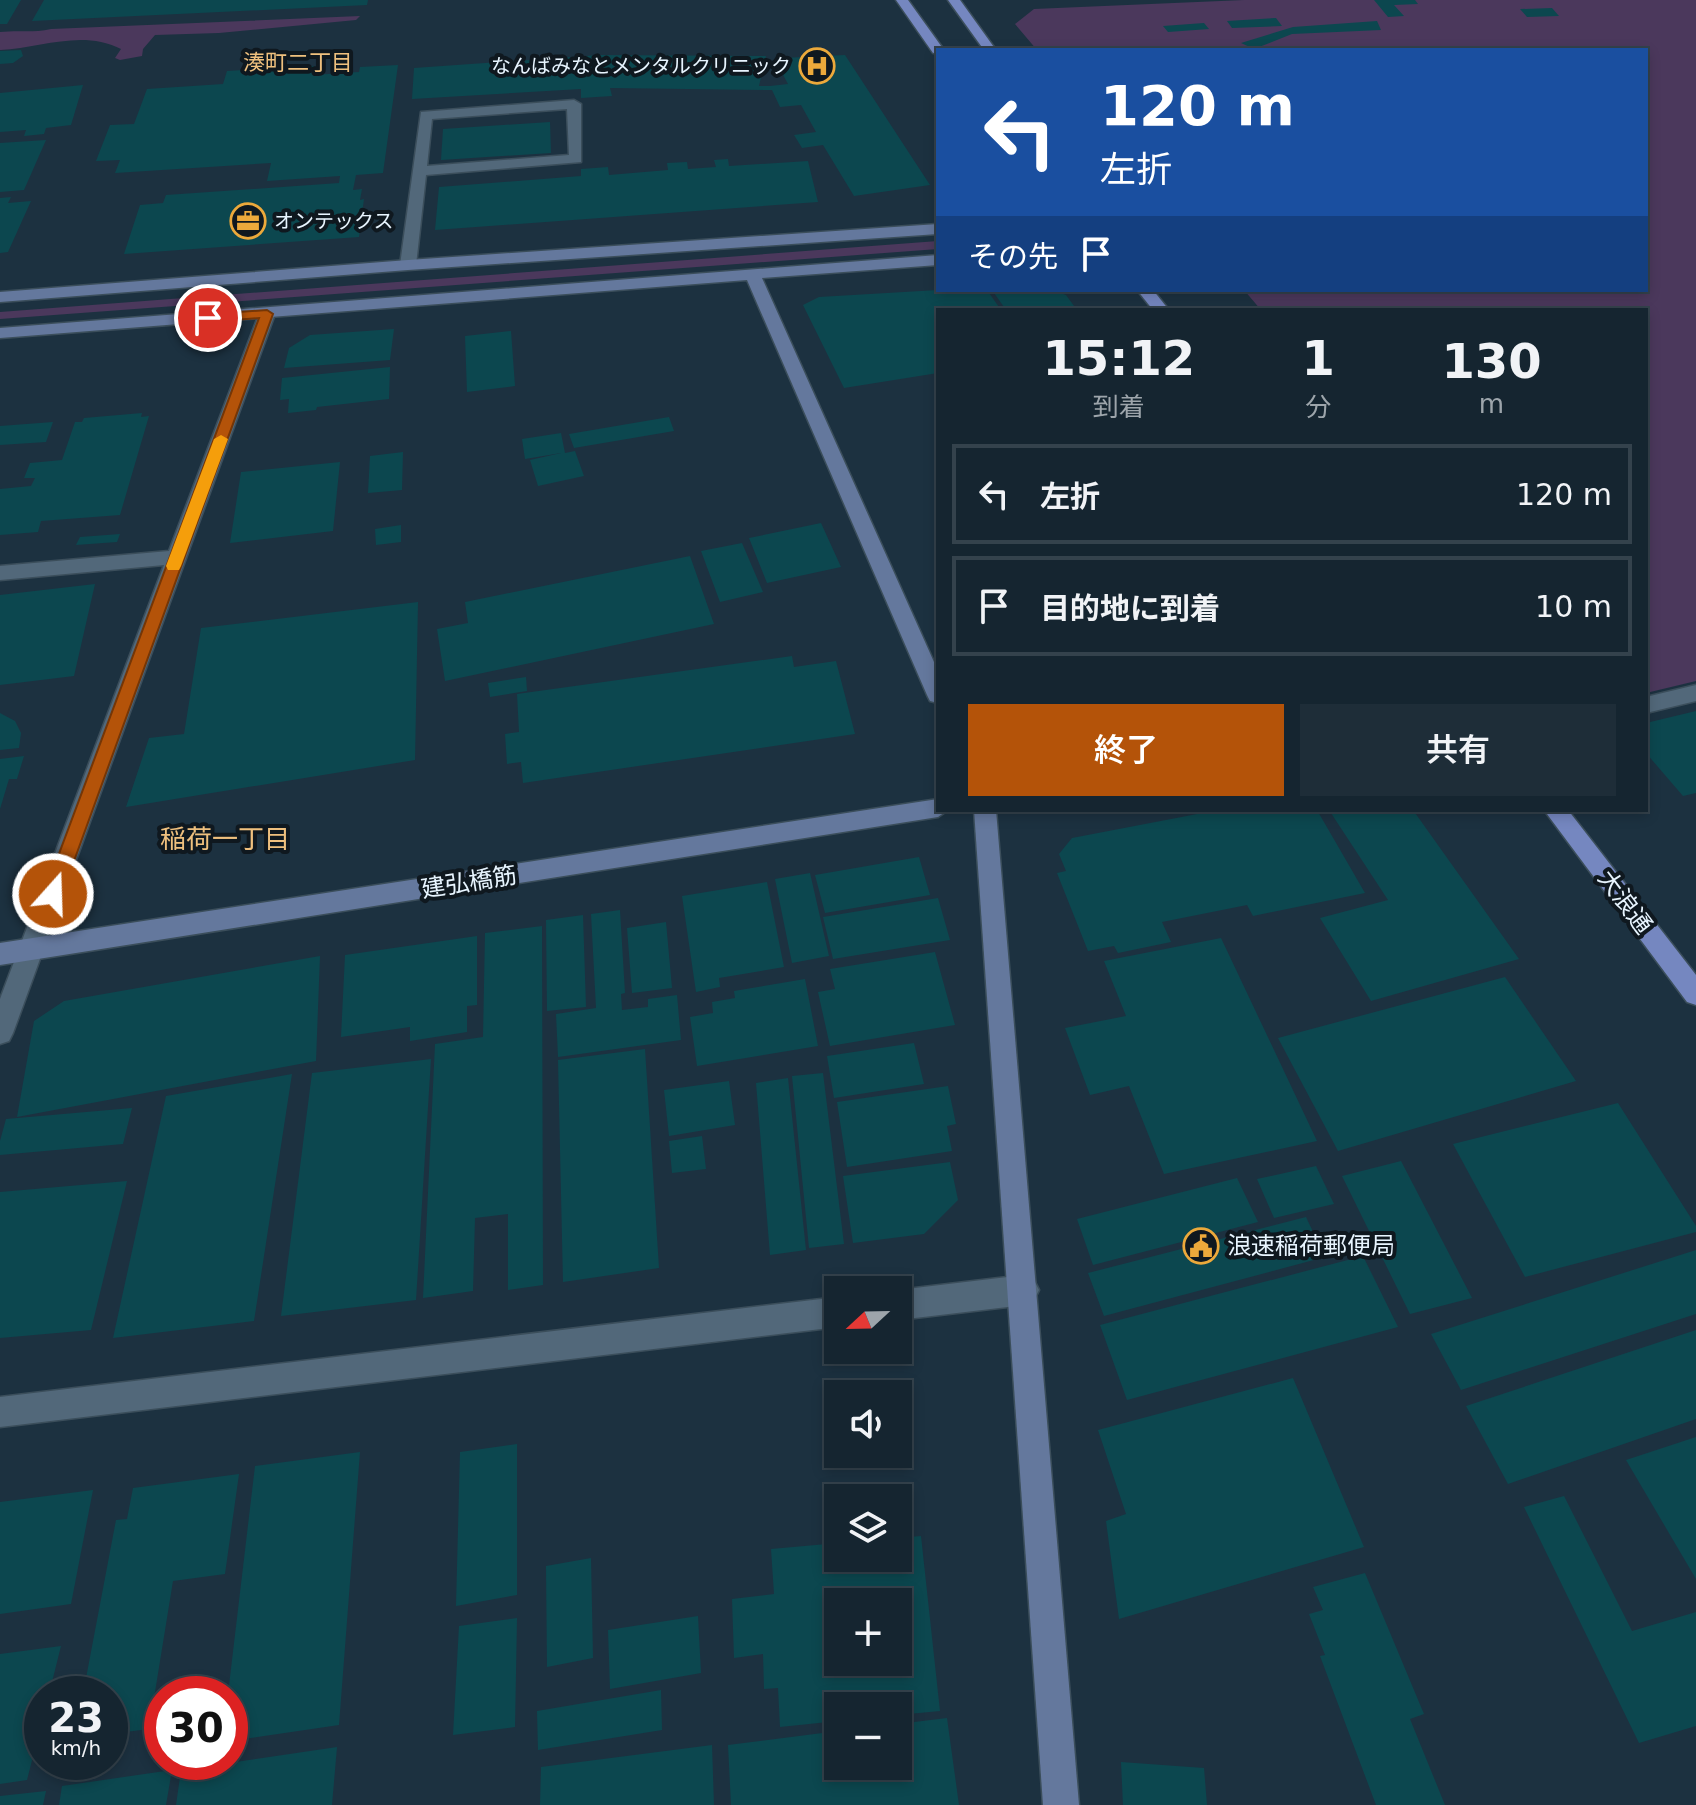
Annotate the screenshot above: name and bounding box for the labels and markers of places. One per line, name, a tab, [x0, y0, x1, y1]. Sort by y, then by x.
hospital icon: なんばみなとメンタルクリニック	[798, 47, 836, 85]
place label: なんばみなとメンタルクリニック	[491, 54, 791, 78]
office icon: オンテックス	[229, 202, 267, 240]
place label: オンテックス	[274, 209, 393, 233]
pin	[174, 284, 242, 352]
public building icon: 浪速稲荷郵便局	[1182, 1227, 1220, 1265]
place label: 浪速稲荷郵便局	[1227, 1232, 1395, 1260]

